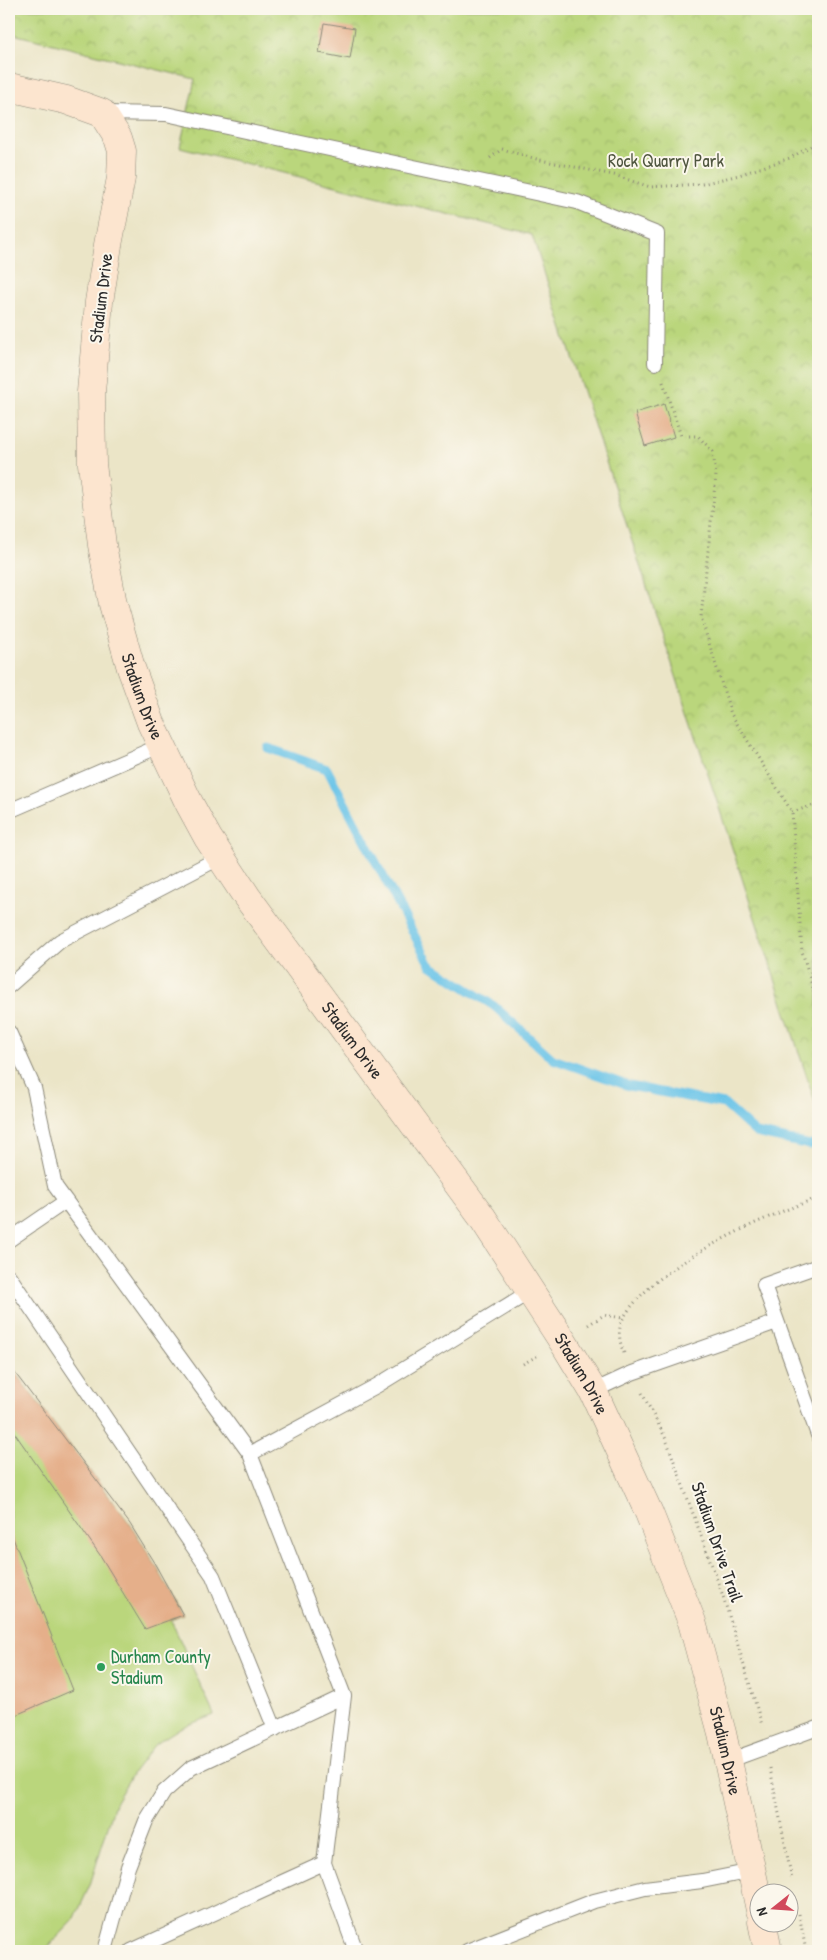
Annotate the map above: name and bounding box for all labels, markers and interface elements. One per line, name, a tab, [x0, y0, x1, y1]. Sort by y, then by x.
park label: Rock Quarry Park	[608, 148, 724, 173]
street label: Stadium Drive	[83, 252, 118, 344]
street label: Stadium Drive	[116, 650, 170, 744]
street label: Stadium Drive	[316, 996, 389, 1084]
street label: Stadium Drive	[549, 1328, 615, 1418]
street label: Stadium Drive Trail	[685, 1478, 750, 1605]
place label: Durham County Stadium	[111, 1644, 211, 1690]
marker: Durham County Stadium	[95, 1661, 107, 1673]
street label: Stadium Drive	[703, 1704, 748, 1797]
north arrow	[750, 1882, 800, 1932]
text: N	[751, 1905, 771, 1918]

